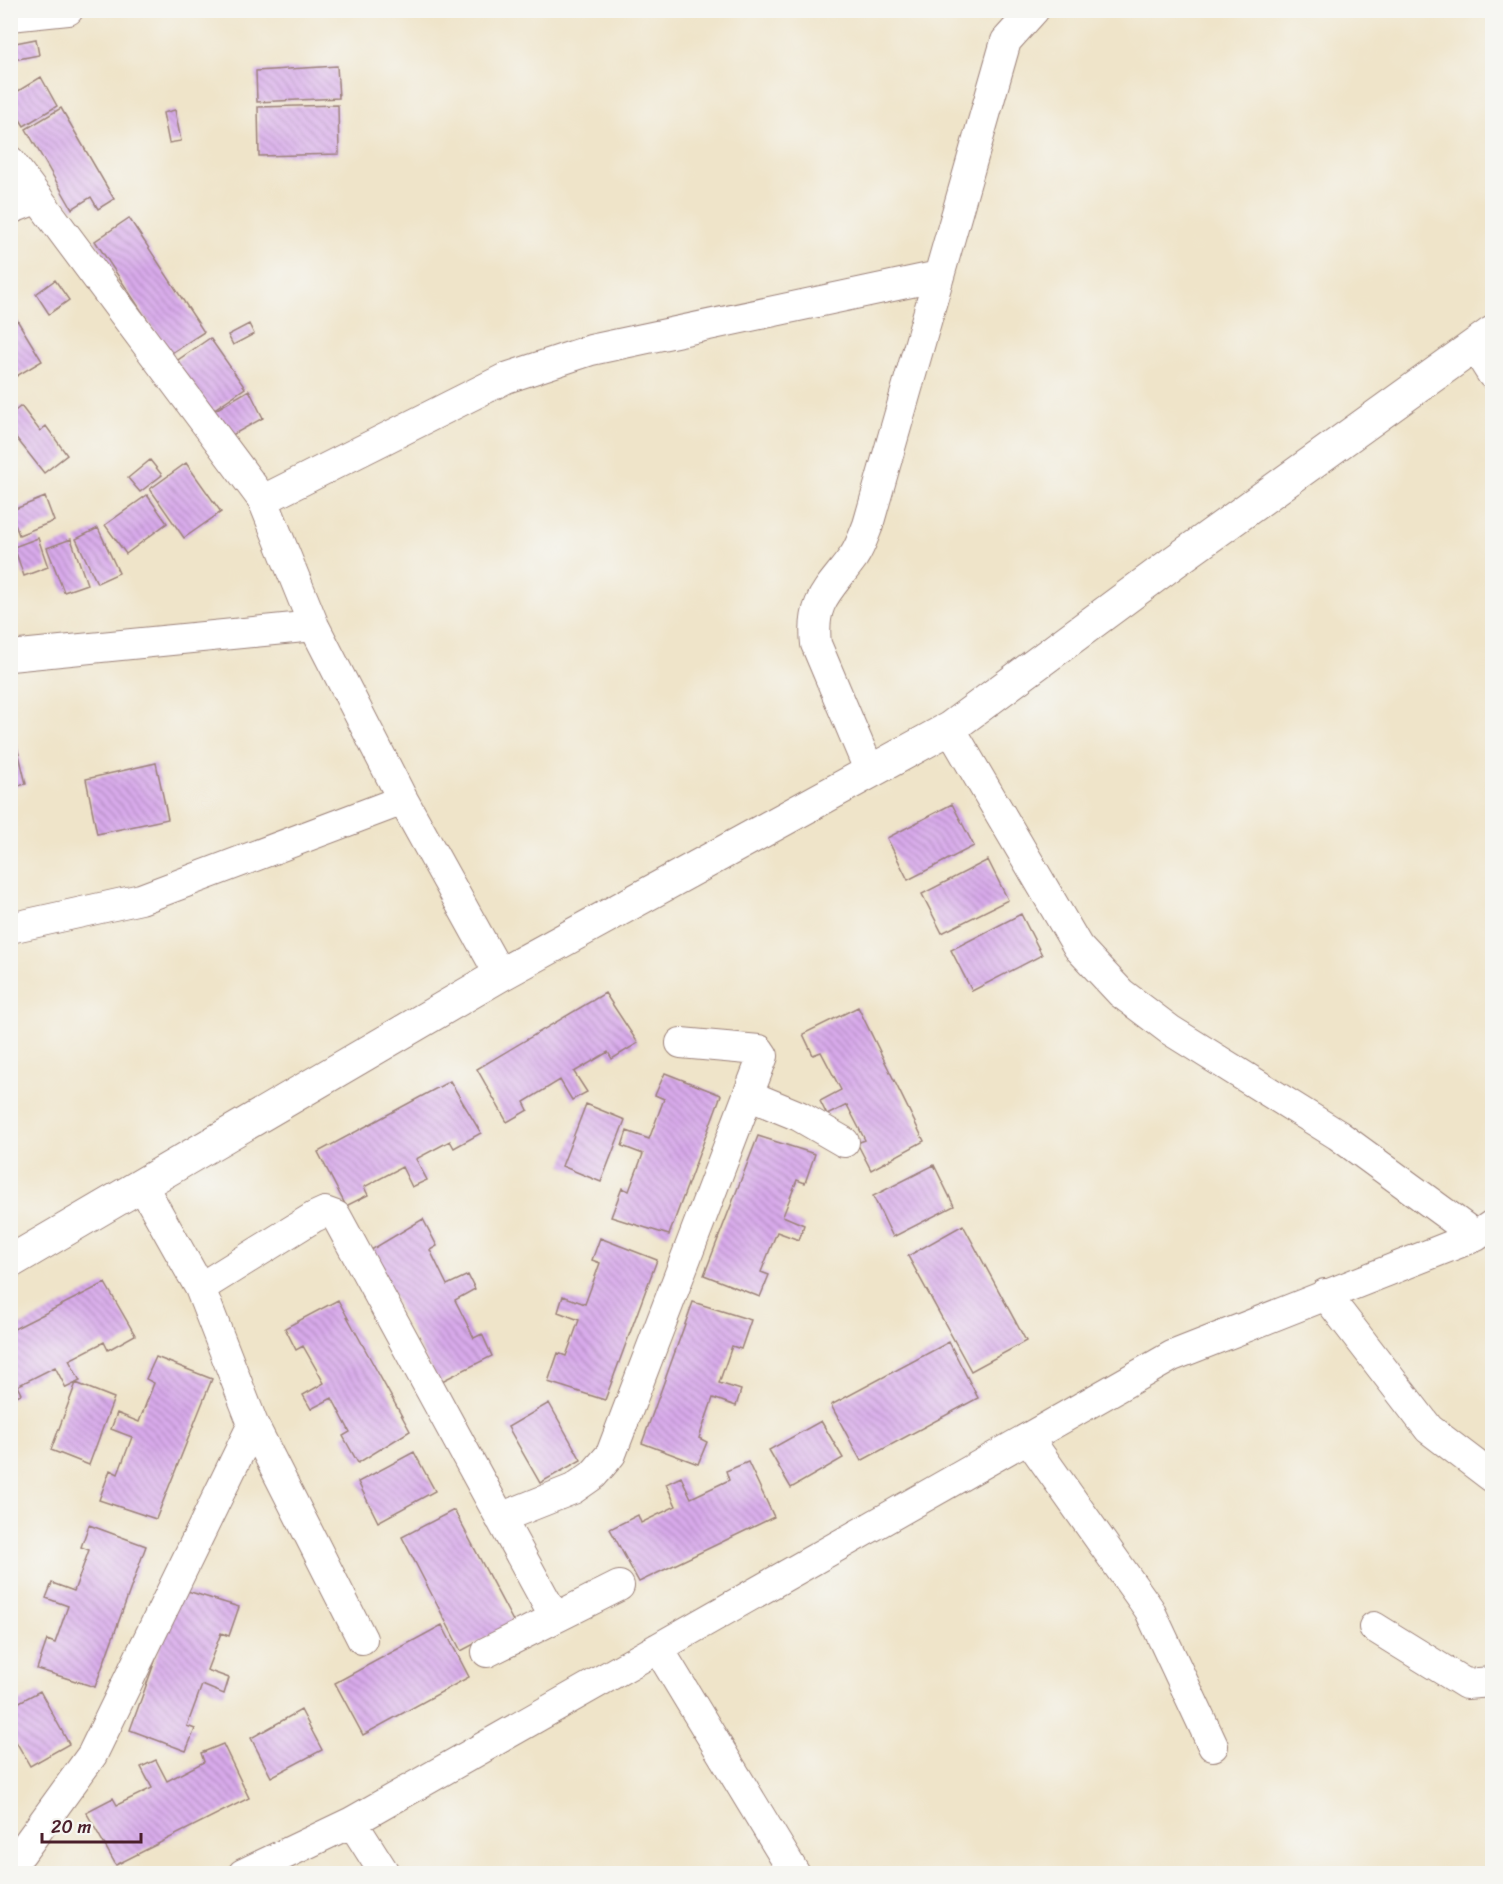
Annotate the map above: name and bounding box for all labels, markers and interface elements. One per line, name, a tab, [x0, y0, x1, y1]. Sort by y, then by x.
scale bar	[42, 1806, 141, 1844]
text: 20 m	[51, 1811, 91, 1843]

